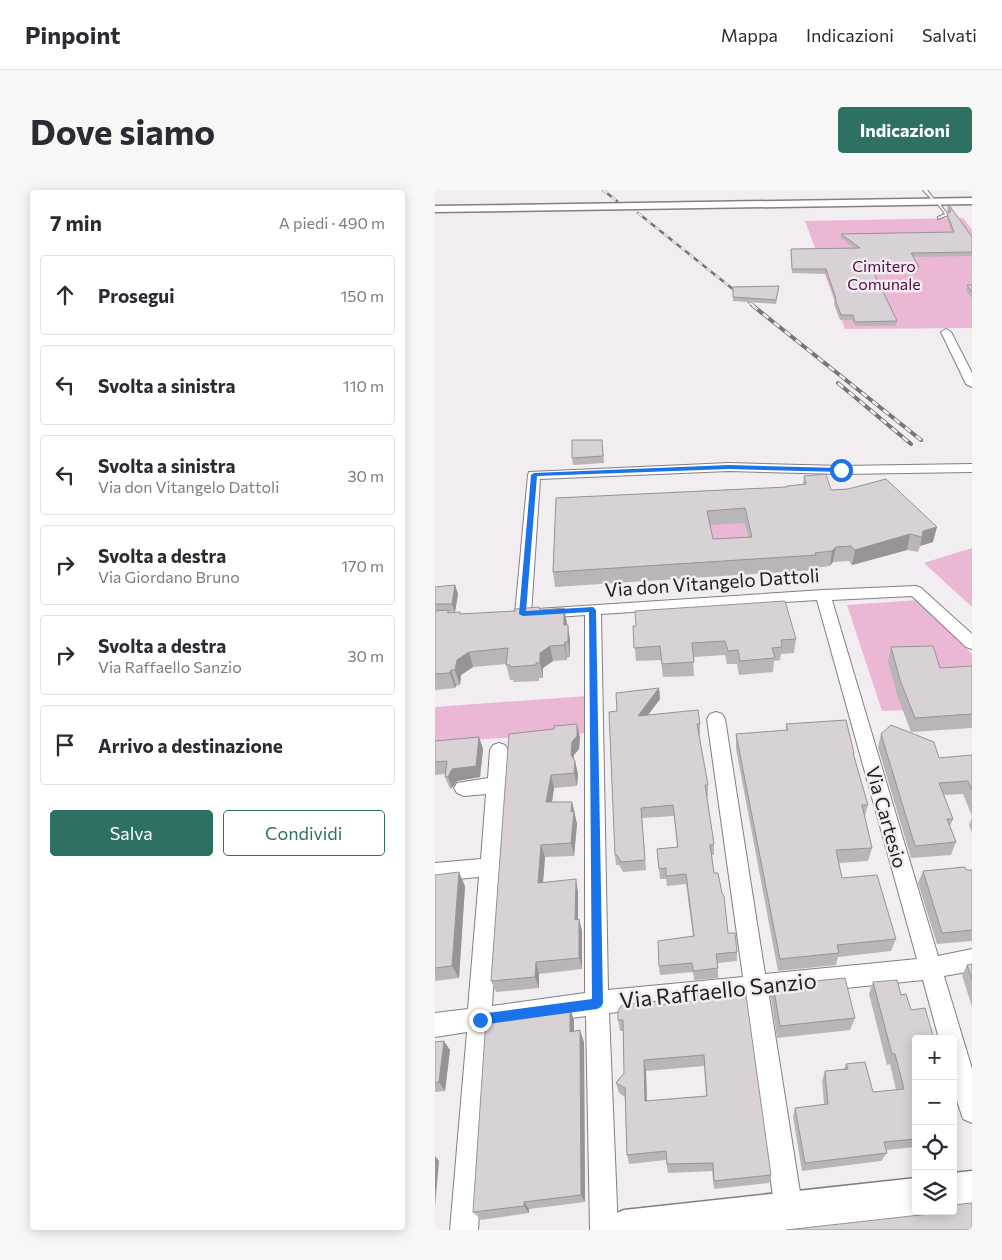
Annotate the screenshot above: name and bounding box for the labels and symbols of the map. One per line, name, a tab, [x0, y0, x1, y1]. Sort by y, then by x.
park label: Cimitero Comunale	[847, 256, 921, 293]
route start	[830, 459, 853, 482]
street label: Via don Vitangelo Dattoli	[604, 563, 820, 601]
street label: Via Cartesio	[862, 764, 912, 870]
street label: Via Raffaello Sanzio	[618, 966, 818, 1014]
route end	[469, 1009, 492, 1032]

